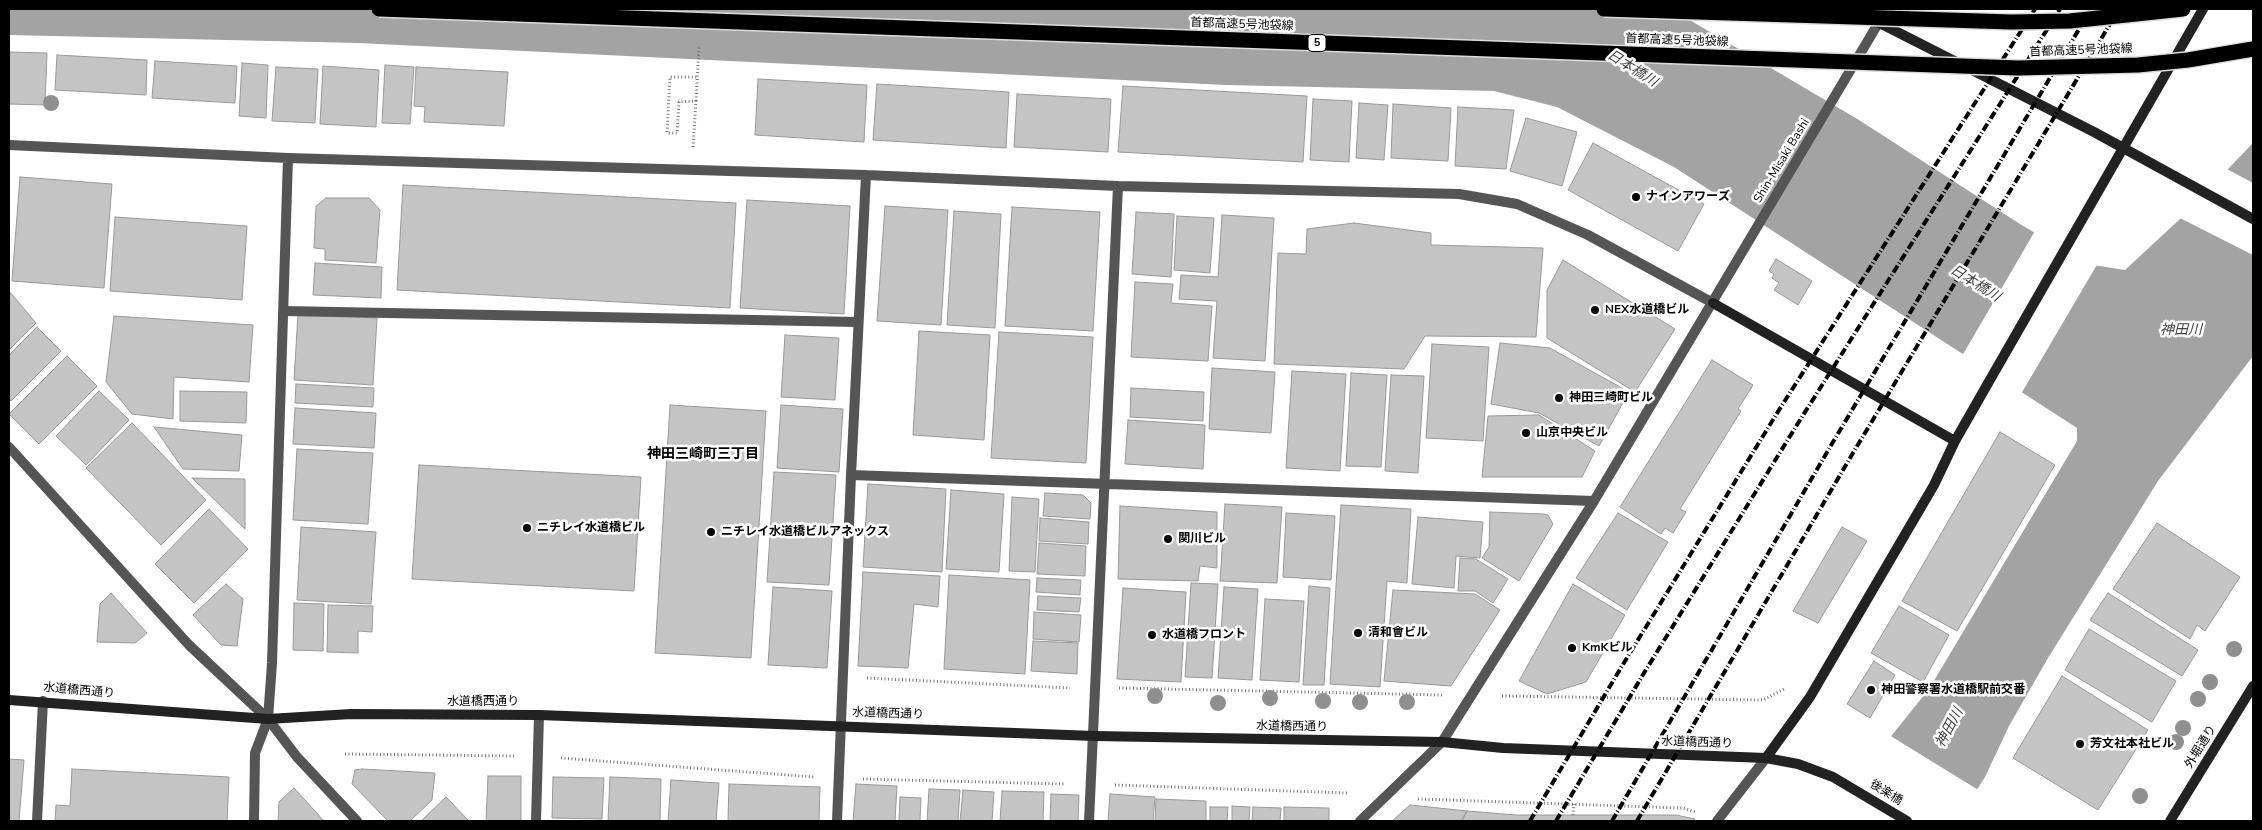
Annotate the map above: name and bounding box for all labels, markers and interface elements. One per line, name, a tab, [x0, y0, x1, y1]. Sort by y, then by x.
street label: 首都高速5号池袋線	[1190, 16, 1294, 34]
street label: 首都高速5号池袋線	[1625, 32, 1729, 50]
road number: 5	[1308, 34, 1326, 52]
street label: 首都高速5号池袋線	[2029, 42, 2133, 60]
water label: 日本橋川	[1604, 47, 1660, 91]
street label: Shin-Misaki Bashi	[1751, 116, 1813, 206]
place label: ナインアワーズ	[1646, 190, 1730, 204]
marker: ナインアワーズ	[1630, 191, 1642, 203]
water label: 日本橋川	[1947, 262, 2003, 306]
place label: NEX水道橋ビル	[1605, 303, 1689, 317]
marker: NEX水道橋ビル	[1589, 304, 1601, 316]
water label: 神田川	[2160, 323, 2202, 339]
place label: 神田三崎町ビル	[1569, 391, 1653, 405]
marker: 神田三崎町ビル	[1553, 392, 1565, 404]
place label: 山京中央ビル	[1536, 426, 1608, 440]
marker: 山京中央ビル	[1520, 427, 1532, 439]
district label: 神田三崎町三丁目	[647, 447, 759, 463]
place label: ニチレイ水道橋ビル	[537, 521, 645, 535]
marker: ニチレイ水道橋ビル	[521, 522, 533, 534]
place label: ニチレイ水道橋ビルアネックス	[721, 525, 889, 539]
marker: ニチレイ水道橋ビルアネックス	[705, 526, 717, 538]
place label: 関川ビル	[1178, 532, 1226, 546]
marker: 関川ビル	[1162, 533, 1174, 545]
place label: 清和會ビル	[1368, 626, 1428, 640]
marker: 清和會ビル	[1352, 627, 1364, 639]
place label: 水道橋フロント	[1162, 628, 1246, 642]
marker: 水道橋フロント	[1146, 629, 1158, 641]
place label: KmKビル	[1582, 641, 1632, 655]
marker: KmKビル	[1566, 642, 1578, 654]
street label: 水道橋西通り	[43, 681, 115, 701]
place label: 神田警察署水道橋駅前交番	[1881, 683, 2025, 697]
marker: 神田警察署水道橋駅前交番	[1865, 684, 1877, 696]
street label: 水道橋西通り	[447, 695, 519, 709]
street label: 水道橋西通り	[852, 706, 924, 722]
water label: 神田川	[1933, 706, 1967, 750]
street label: 水道橋西通り	[1256, 719, 1328, 735]
street label: 外堀通り	[2182, 723, 2220, 771]
street label: 水道橋西通り	[1661, 735, 1733, 751]
place label: 芳文社本社ビル	[2090, 737, 2174, 751]
marker: 芳文社本社ビル	[2074, 738, 2086, 750]
street label: 後楽橋	[1867, 777, 1905, 809]

